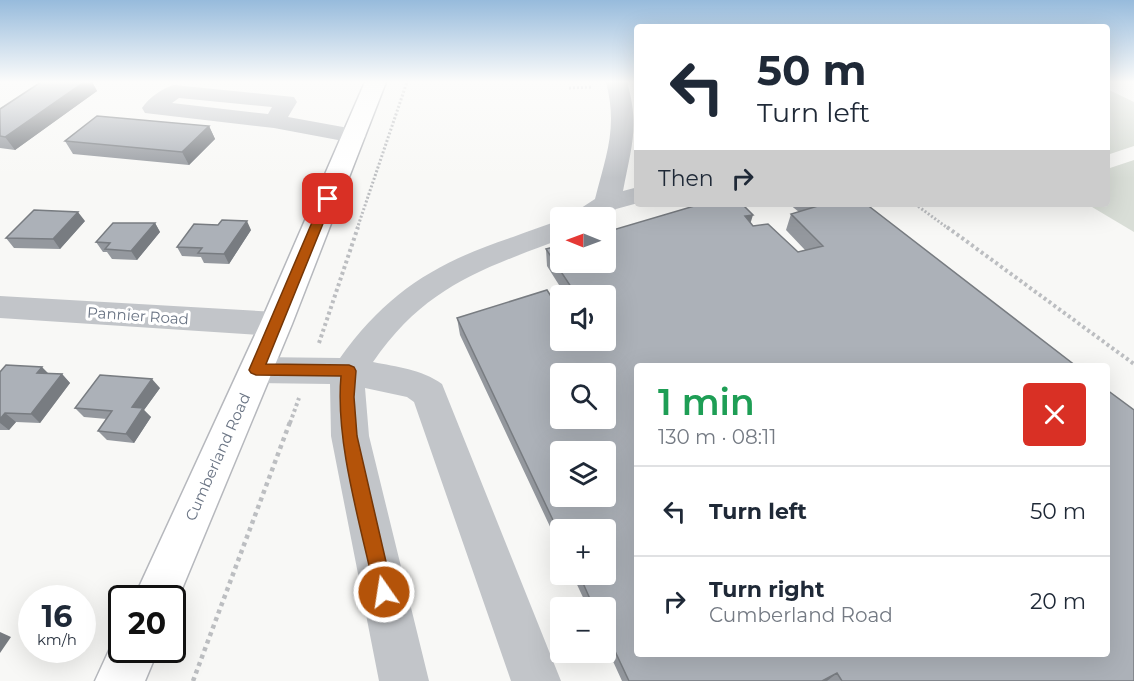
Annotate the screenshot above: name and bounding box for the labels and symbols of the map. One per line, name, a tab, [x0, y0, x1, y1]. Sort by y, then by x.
pin	[302, 173, 353, 224]
north arrow	[550, 207, 616, 273]
street label: Pannier Road	[87, 302, 190, 329]
street label: Cumberland Road	[181, 390, 254, 524]
position arrow	[352, 560, 416, 624]
speed limit sign: 20	[108, 585, 186, 663]

